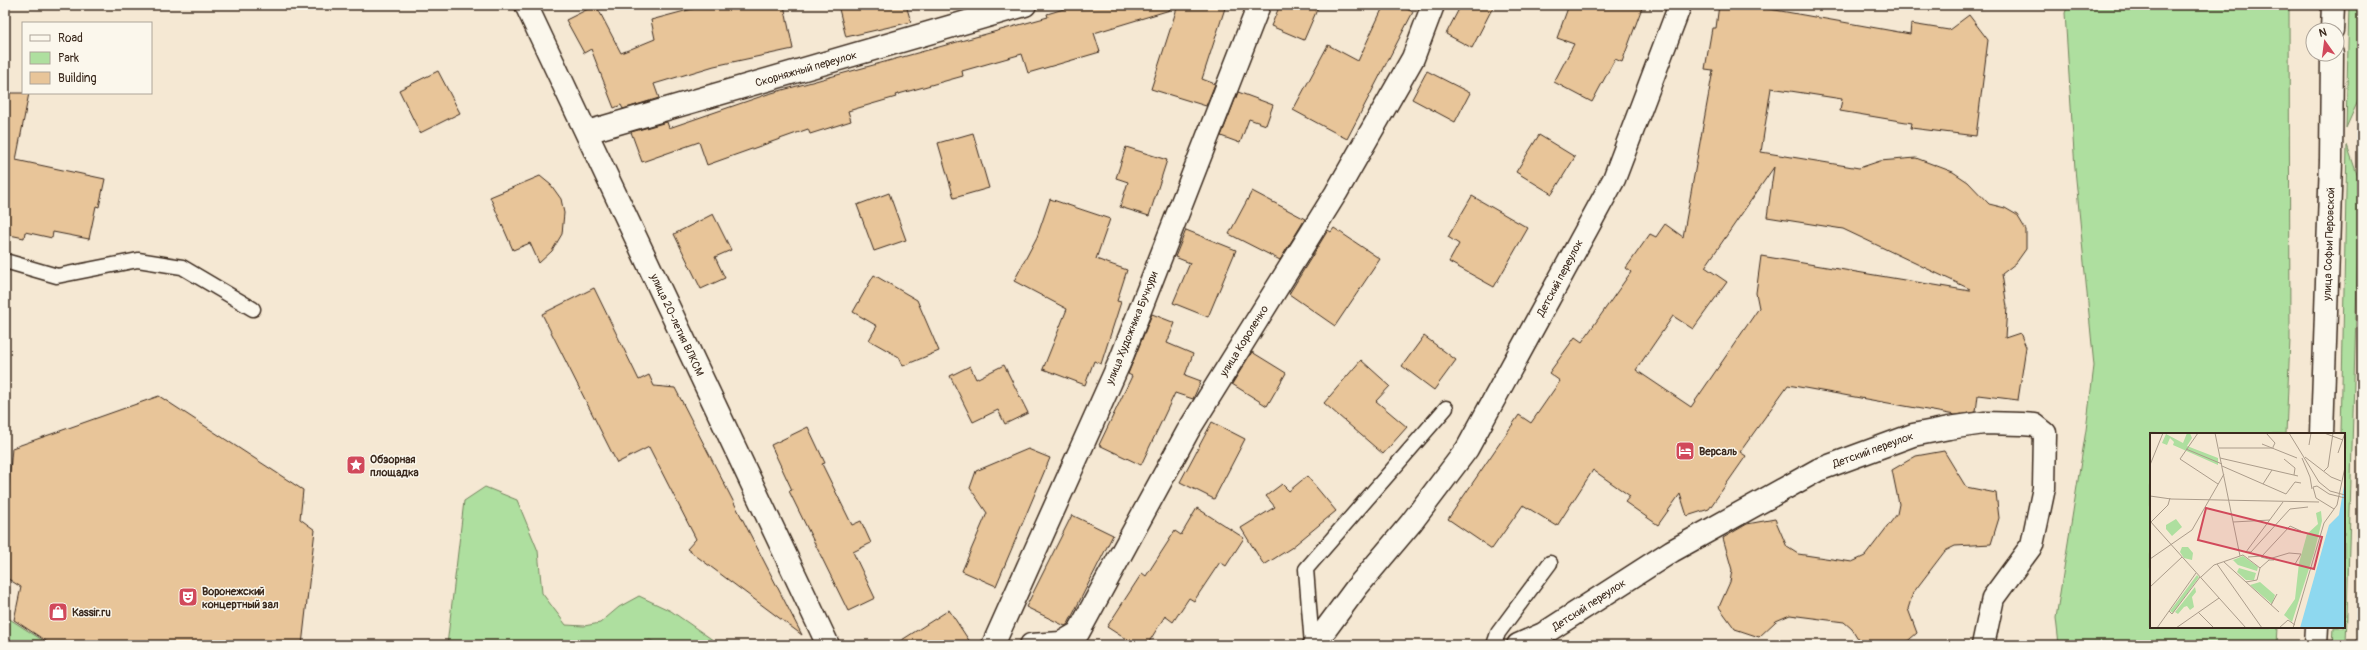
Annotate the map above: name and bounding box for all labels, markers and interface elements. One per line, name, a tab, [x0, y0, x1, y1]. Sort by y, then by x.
legend	[22, 22, 152, 94]
north arrow	[2305, 22, 2345, 62]
text: N	[2318, 25, 2328, 40]
text: Road	[58, 31, 83, 46]
street label: Скорняжный переулок	[754, 48, 859, 90]
text: Park	[58, 51, 79, 66]
text: Building	[58, 71, 97, 86]
street label: улица Софьи Перовской	[2320, 187, 2337, 302]
street label: Детский переулок	[1534, 237, 1586, 319]
street label: улица Художника Бучкури	[1103, 269, 1161, 387]
street label: улица 20-летия ВЛКСМ	[647, 271, 706, 378]
street label: улица Короленко	[1216, 303, 1271, 380]
street label: Детский переулок	[1830, 429, 1915, 471]
inset map	[2150, 433, 2345, 628]
hotel icon: Версаль	[1674, 440, 1696, 462]
place label: Версаль	[1699, 445, 1737, 458]
place label: Обзорная площадка	[370, 453, 419, 479]
place icon: Обзорная площадка	[345, 454, 367, 476]
street label: Детский переулок	[1549, 576, 1628, 634]
place label: Воронежский концертный зал	[202, 585, 279, 611]
theatre icon: Воронежский концертный зал	[177, 586, 199, 608]
shop icon: Kassir.ru	[47, 601, 69, 623]
place label: Kassir.ru	[72, 606, 111, 619]

